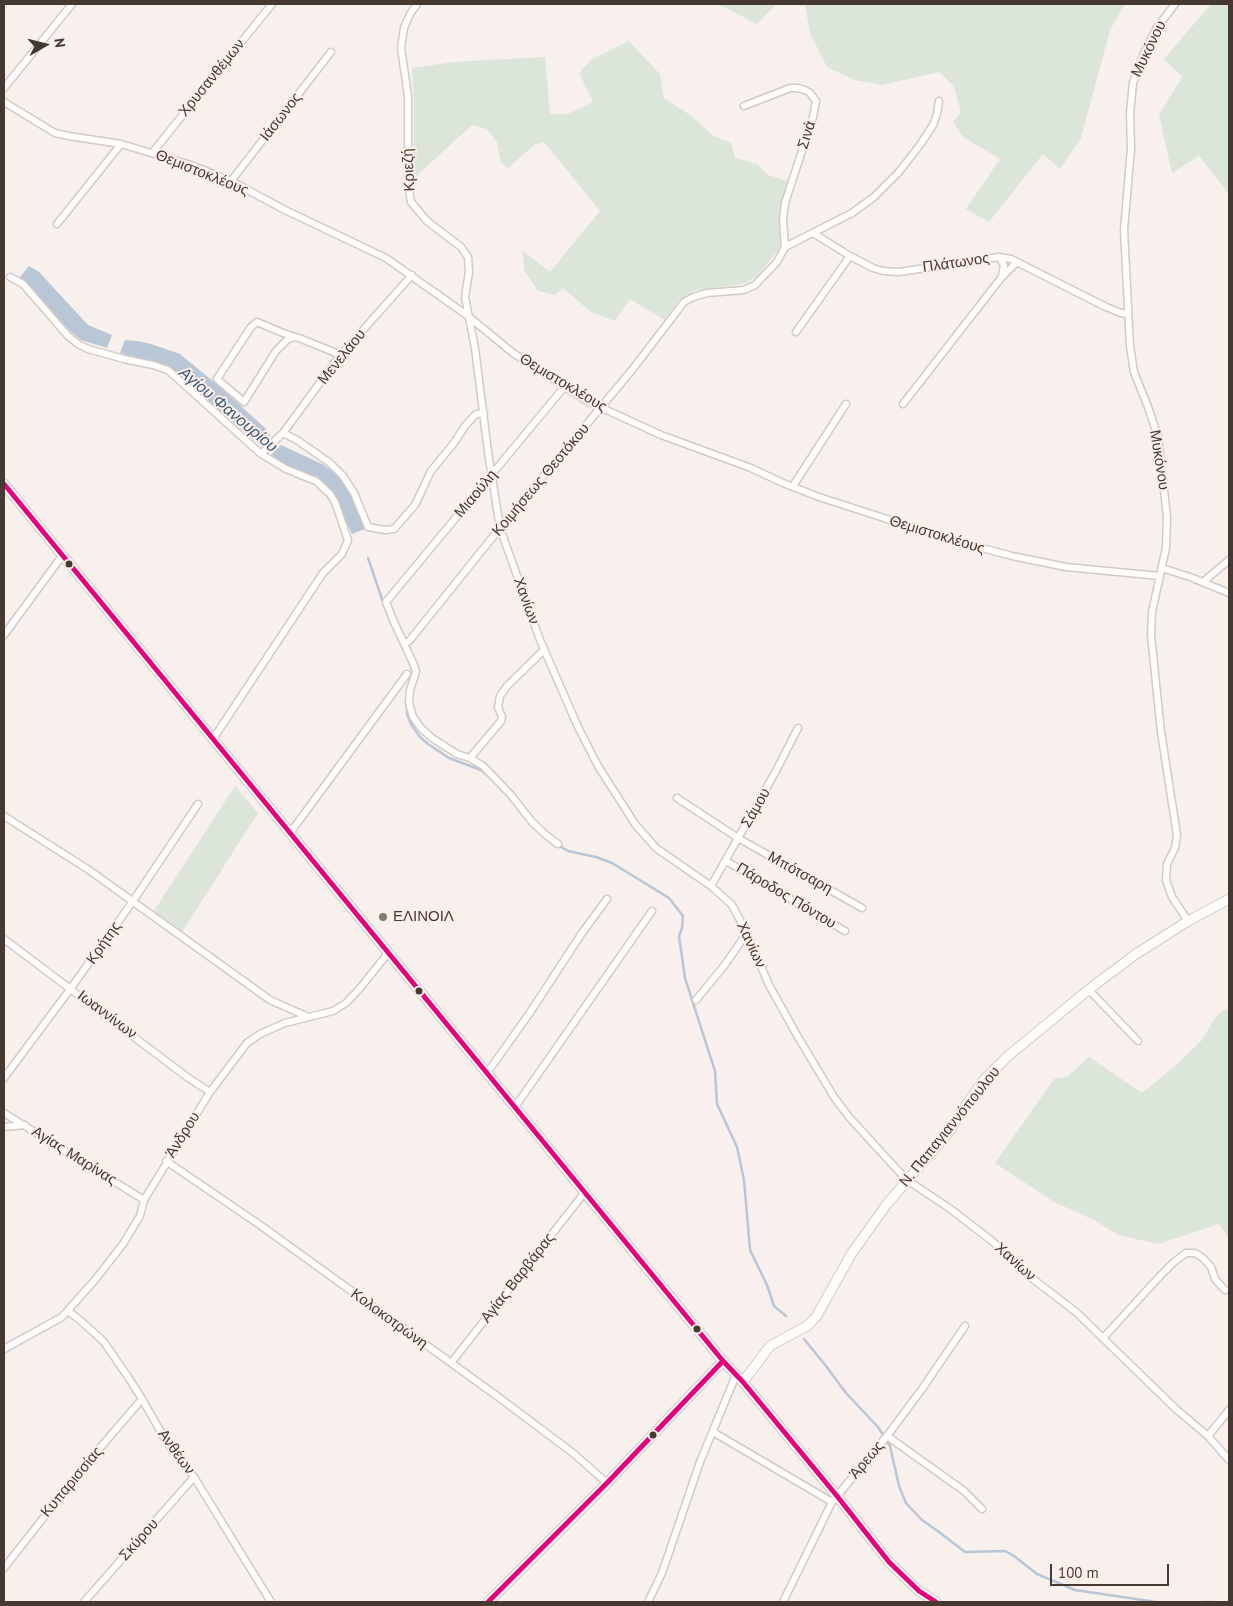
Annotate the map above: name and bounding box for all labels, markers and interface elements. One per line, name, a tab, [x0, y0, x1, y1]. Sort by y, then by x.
street label: Μυκόνου	[1128, 18, 1170, 80]
north arrow	[20, 20, 70, 70]
street label: Χρυσανθέμων	[175, 36, 249, 120]
text: N	[50, 37, 69, 49]
street label: Ιάσωνος	[256, 89, 306, 145]
street label: Σινά	[794, 119, 820, 151]
street label: Θεμιστοκλέους	[153, 146, 251, 200]
street label: Κριεζή	[399, 148, 419, 192]
street label: Πλάτωνος	[921, 249, 991, 277]
street label: Μενελάου	[314, 326, 370, 388]
street label: Θεμιστοκλέους	[516, 350, 610, 416]
water label: Αγίου Φανουρίου	[175, 363, 281, 457]
street label: Κοιμήσεως Θεοτόκου	[489, 420, 593, 540]
street label: Μυκόνου	[1145, 429, 1173, 491]
street label: Μιαούλη	[451, 466, 501, 522]
street label: Θεμιστοκλέους	[887, 512, 987, 558]
unlabelled marker	[64, 559, 74, 569]
street label: Χανίων	[509, 575, 543, 627]
street label: Σάμου	[738, 785, 774, 831]
street label: Μπότσαρη	[765, 848, 835, 898]
street label: Πάροδος Πόντου	[733, 859, 839, 933]
place label: ΕΛΙΝΟΙΛ	[393, 908, 454, 926]
marker: ΕΛΙΝΟΙΛ	[377, 911, 389, 923]
street label: Κρήτης	[83, 918, 125, 968]
street label: Χανίων	[733, 919, 769, 971]
unlabelled marker	[414, 986, 424, 996]
street label: Ιωαννίνων	[74, 987, 140, 1043]
street label: Ν. Παπαγιαννόπουλου	[896, 1063, 1004, 1191]
street label: Άνδρου	[162, 1109, 204, 1161]
street label: Αγίας Μαρίνας	[28, 1123, 120, 1189]
street label: Αγίας Βαρβάρας	[477, 1229, 559, 1327]
street label: Χανίων	[991, 1239, 1039, 1285]
street label: Κολοκοτρώνη	[347, 1285, 431, 1353]
unlabelled marker	[692, 1324, 702, 1334]
street label: Ανθέων	[154, 1426, 198, 1478]
unlabelled marker	[648, 1430, 658, 1440]
street label: Άρεως	[846, 1437, 888, 1483]
street label: Κυπαρισσίας	[37, 1443, 107, 1521]
street label: Σκύρου	[116, 1515, 162, 1565]
scale bar	[1053, 1554, 1172, 1586]
text: 100 m	[1058, 1563, 1099, 1582]

